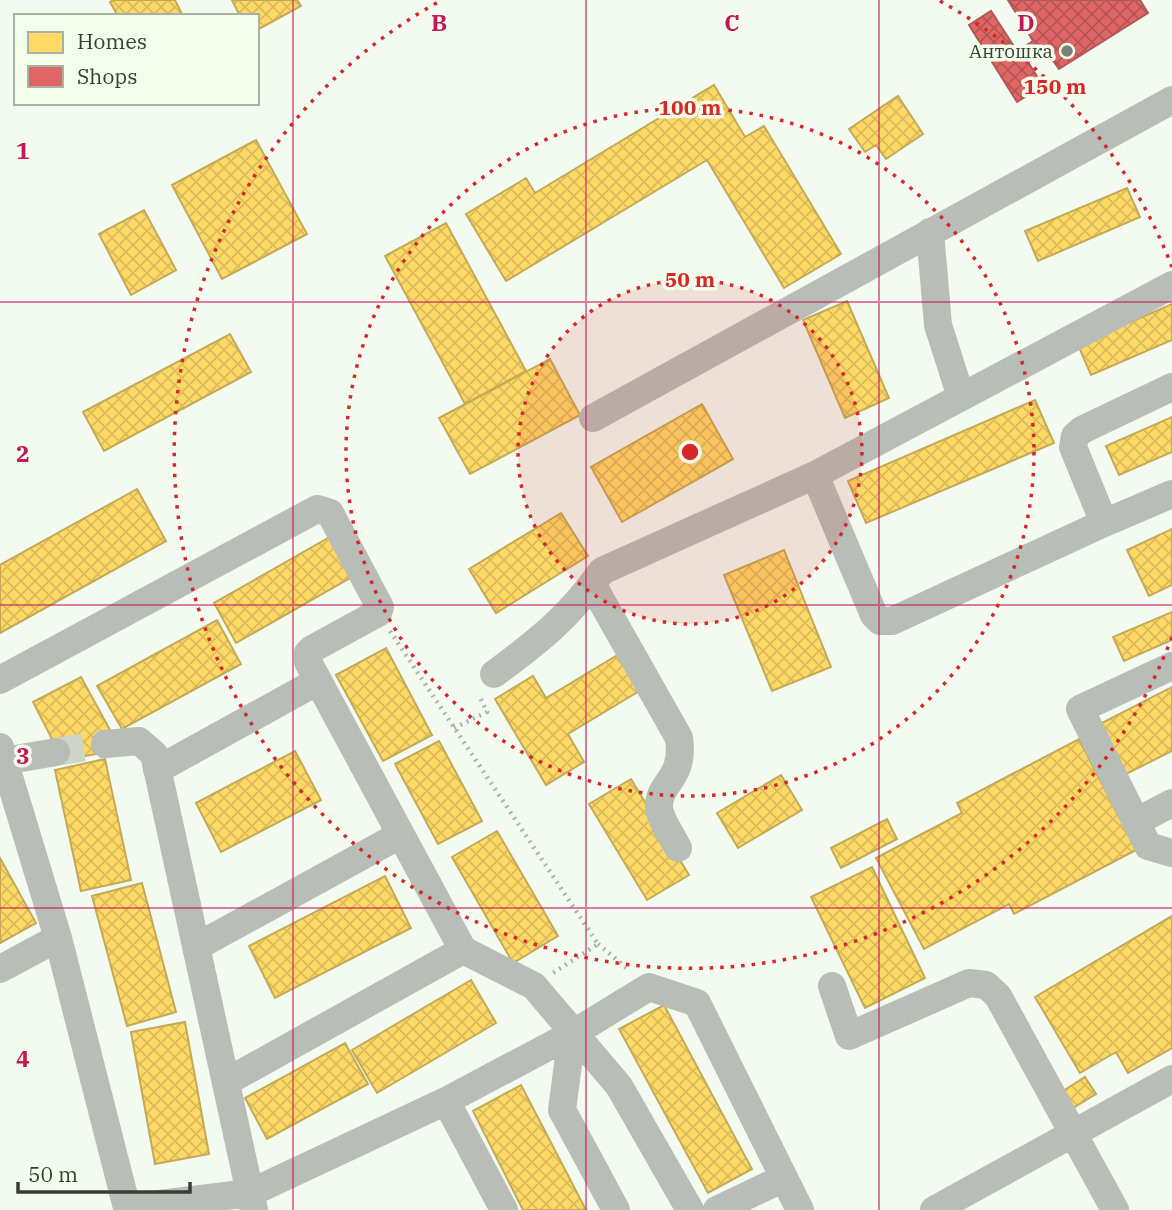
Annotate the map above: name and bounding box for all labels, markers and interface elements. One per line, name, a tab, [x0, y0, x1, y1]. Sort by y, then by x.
text: B	[431, 7, 447, 37]
text: C	[724, 7, 740, 37]
text: D	[1017, 7, 1035, 37]
legend	[14, 14, 259, 105]
text: Homes	[77, 27, 147, 55]
place label: Антошка	[969, 39, 1053, 63]
marker: Антошка	[1059, 43, 1075, 59]
text: Shops	[77, 62, 137, 90]
text: 150 m	[1023, 72, 1087, 100]
text: 100 m	[658, 93, 722, 121]
text: 1	[16, 135, 30, 165]
text: 50 m	[665, 265, 715, 293]
text: 2	[16, 438, 30, 468]
centre of rings	[678, 440, 702, 464]
text: 3	[16, 740, 30, 770]
text: 4	[16, 1043, 30, 1073]
scale bar	[18, 1150, 189, 1194]
text: 50 m	[28, 1160, 78, 1188]

